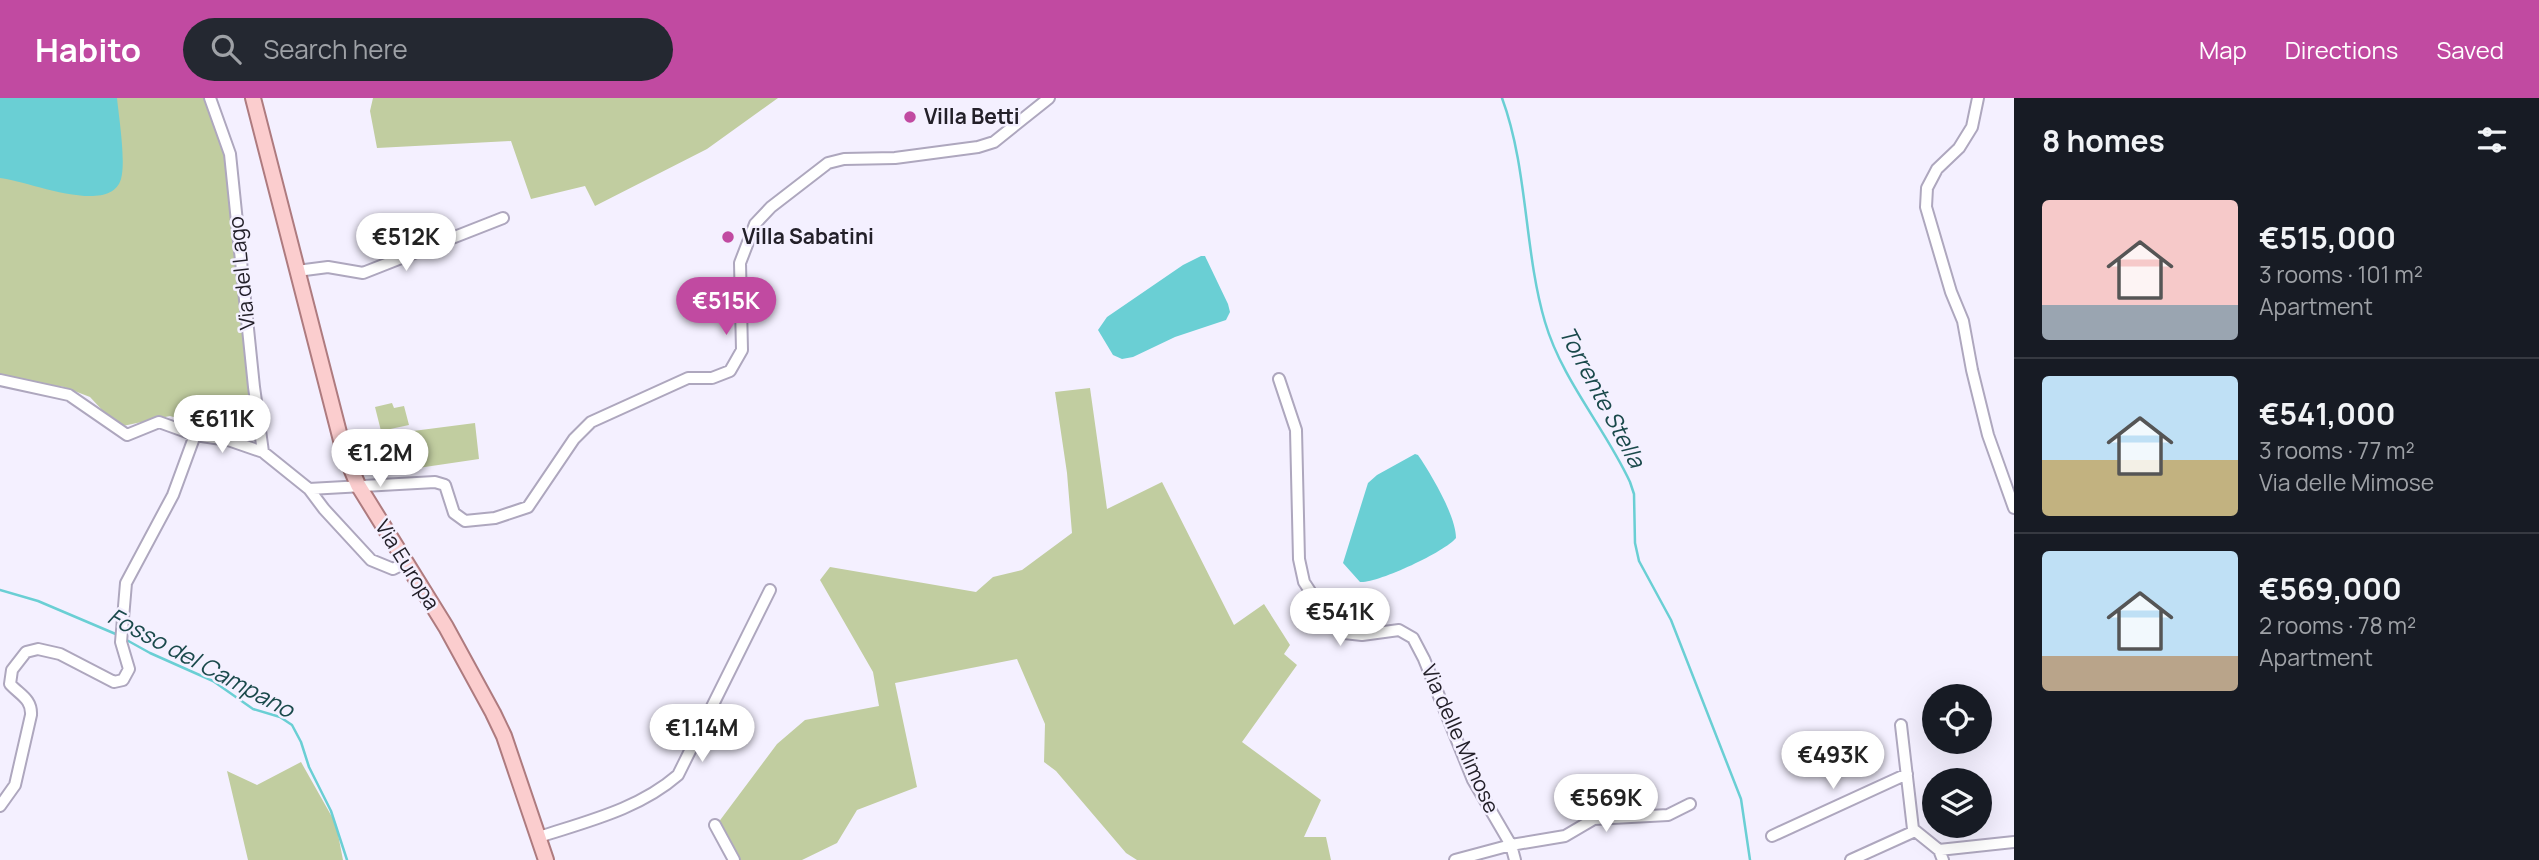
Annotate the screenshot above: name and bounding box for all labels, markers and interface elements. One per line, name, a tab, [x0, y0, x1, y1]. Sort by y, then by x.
search box	[183, 18, 673, 81]
text: Habito	[35, 27, 141, 72]
icon: search	[207, 30, 245, 68]
text: Search here	[263, 31, 408, 67]
text: Map	[2199, 33, 2247, 66]
text: Directions	[2285, 33, 2398, 66]
text: Saved	[2436, 33, 2504, 66]
place label: Villa Betti	[924, 102, 1020, 130]
marker: Villa Betti	[902, 109, 918, 125]
text: 8 homes	[2042, 120, 2165, 161]
icon: filters	[2473, 121, 2511, 159]
pin: €512K	[357, 214, 455, 273]
street label: Via del Lago	[221, 215, 261, 331]
text: €515,000	[2259, 217, 2396, 258]
text: €512K	[372, 220, 440, 252]
place label: Villa Sabatini	[742, 222, 874, 250]
icon: home	[2098, 228, 2182, 312]
marker: Villa Sabatini	[720, 229, 736, 245]
text: 3 rooms · 101 m²	[2259, 258, 2423, 290]
pin: €515K	[677, 278, 775, 337]
text: €515K	[692, 284, 760, 316]
text: Apartment	[2259, 290, 2373, 322]
water label: Torrente Stella	[1552, 320, 1654, 474]
text: €541,000	[2259, 393, 2396, 434]
pin: €611K	[173, 396, 271, 455]
text: €611K	[190, 402, 254, 434]
icon: home	[2098, 404, 2182, 488]
pin: €1.2M	[331, 430, 429, 489]
text: 3 rooms · 77 m²	[2259, 434, 2415, 466]
text: €1.2M	[347, 436, 413, 468]
text: Via delle Mimose	[2259, 466, 2434, 498]
street label: Via Europa	[369, 514, 447, 615]
text: €569,000	[2259, 568, 2402, 609]
icon: home	[2098, 579, 2182, 663]
pin: €541K	[1291, 588, 1389, 648]
text: €541K	[1306, 595, 1374, 627]
water label: Fosso del Campano	[103, 600, 301, 725]
text: 2 rooms · 78 m²	[2259, 609, 2416, 641]
text: Apartment	[2259, 641, 2373, 673]
street label: Via delle Mimose	[1416, 660, 1506, 817]
map controls	[1922, 684, 1992, 838]
button: locate	[1922, 684, 1992, 754]
pin: €1.14M	[645, 704, 759, 764]
text: €1.14M	[666, 711, 738, 743]
pin: €493K	[1784, 732, 1882, 791]
text: €493K	[1797, 738, 1869, 770]
button: layers	[1922, 768, 1992, 838]
pin: €569K	[1557, 774, 1655, 834]
text: €569K	[1570, 781, 1642, 813]

